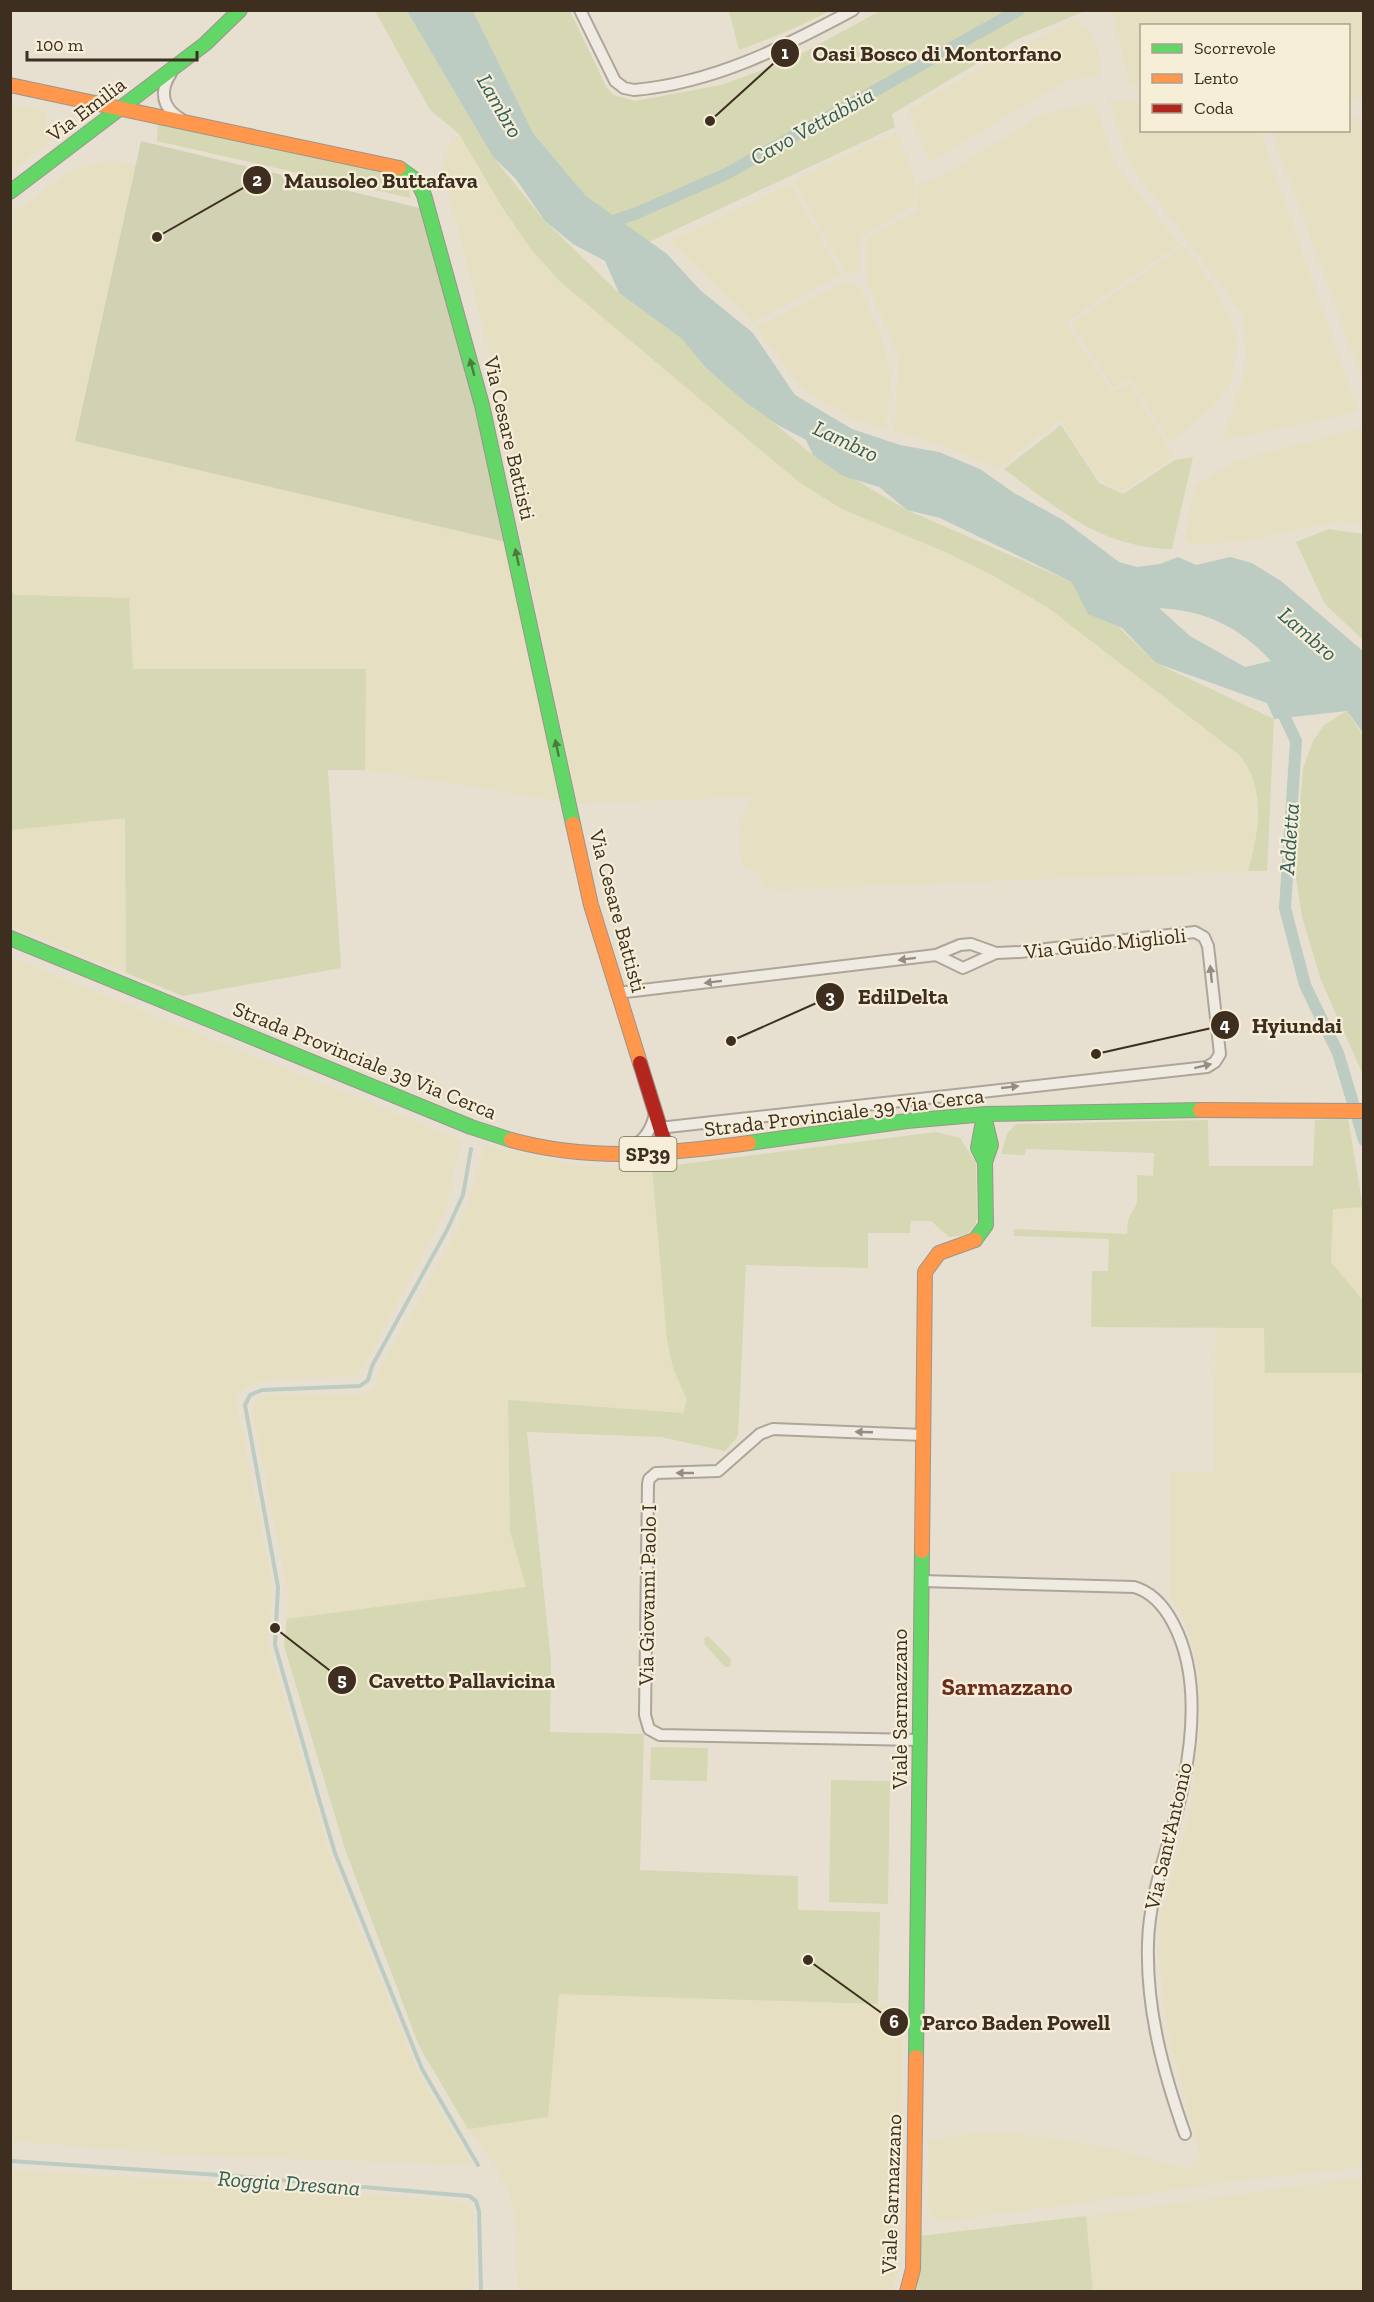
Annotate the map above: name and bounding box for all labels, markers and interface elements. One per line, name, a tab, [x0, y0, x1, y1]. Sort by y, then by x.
scale bar	[27, 24, 196, 62]
legend	[1140, 24, 1350, 132]
callout: Oasi Bosco di Montorfano	[770, 33, 1073, 73]
text: 100 m	[36, 34, 84, 56]
text: Scorrevole	[1194, 37, 1276, 59]
text: Oasi Bosco di Montorfano	[812, 40, 1062, 67]
text: 1	[781, 42, 789, 64]
text: Lento	[1194, 67, 1239, 89]
water label: Lambro	[471, 69, 529, 143]
street label: Via Emilia	[41, 71, 130, 147]
water label: Cavo Vettabbia	[745, 81, 879, 171]
text: Coda	[1194, 97, 1234, 119]
callout: Mausoleo Buttafava	[242, 160, 490, 200]
text: Mausoleo Buttafava	[284, 167, 478, 194]
text: 2	[252, 169, 262, 191]
street label: Via Cesare Battisti	[479, 353, 541, 522]
one-way arrow	[467, 358, 476, 376]
water label: Lambro	[809, 414, 883, 468]
one-way arrow	[511, 548, 521, 567]
water label: Lambro	[1273, 601, 1343, 667]
one-way arrow	[552, 738, 561, 757]
water label: Addetta	[1273, 802, 1305, 877]
street label: Via Cesare Battisti	[584, 826, 652, 995]
street label: Via Guido Miglioli	[1022, 922, 1187, 964]
one-way arrow	[897, 954, 916, 963]
one-way arrow	[1206, 965, 1216, 984]
one-way arrow	[704, 977, 723, 986]
callout: EdilDelta	[815, 977, 960, 1017]
text: EdilDelta	[858, 983, 948, 1010]
text: 3	[825, 986, 835, 1008]
street label: Strada Provinciale 39 Via Cerca	[230, 996, 500, 1124]
callout: Hyiundai	[1210, 1005, 1354, 1045]
text: Hyiundai	[1252, 1012, 1343, 1039]
text: 4	[1220, 1014, 1230, 1036]
one-way arrow	[1194, 1060, 1212, 1070]
street label: Strada Provinciale 39 Via Cerca	[703, 1082, 985, 1142]
one-way arrow	[1000, 1082, 1019, 1092]
road number: SP39	[620, 1137, 676, 1171]
one-way arrow	[855, 1428, 874, 1437]
one-way arrow	[675, 1468, 694, 1478]
street label: Via Giovanni Paolo I	[633, 1504, 661, 1687]
street label: Viale Sarmazzano	[887, 1629, 912, 1790]
callout: Cavetto Pallavicina	[327, 1660, 567, 1700]
text: Cavetto Pallavicina	[369, 1667, 555, 1694]
text: 5	[337, 1669, 347, 1691]
district label: Sarmazzano	[941, 1672, 1073, 1701]
street label: Via Sant'Antonio	[1139, 1760, 1197, 1913]
callout: Parco Baden Powell	[879, 2002, 1122, 2042]
text: Parco Baden Powell	[922, 2009, 1110, 2036]
text: 6	[889, 2011, 899, 2033]
street label: Viale Sarmazzano	[876, 2113, 906, 2276]
water label: Roggia Dresana	[217, 2165, 361, 2201]

